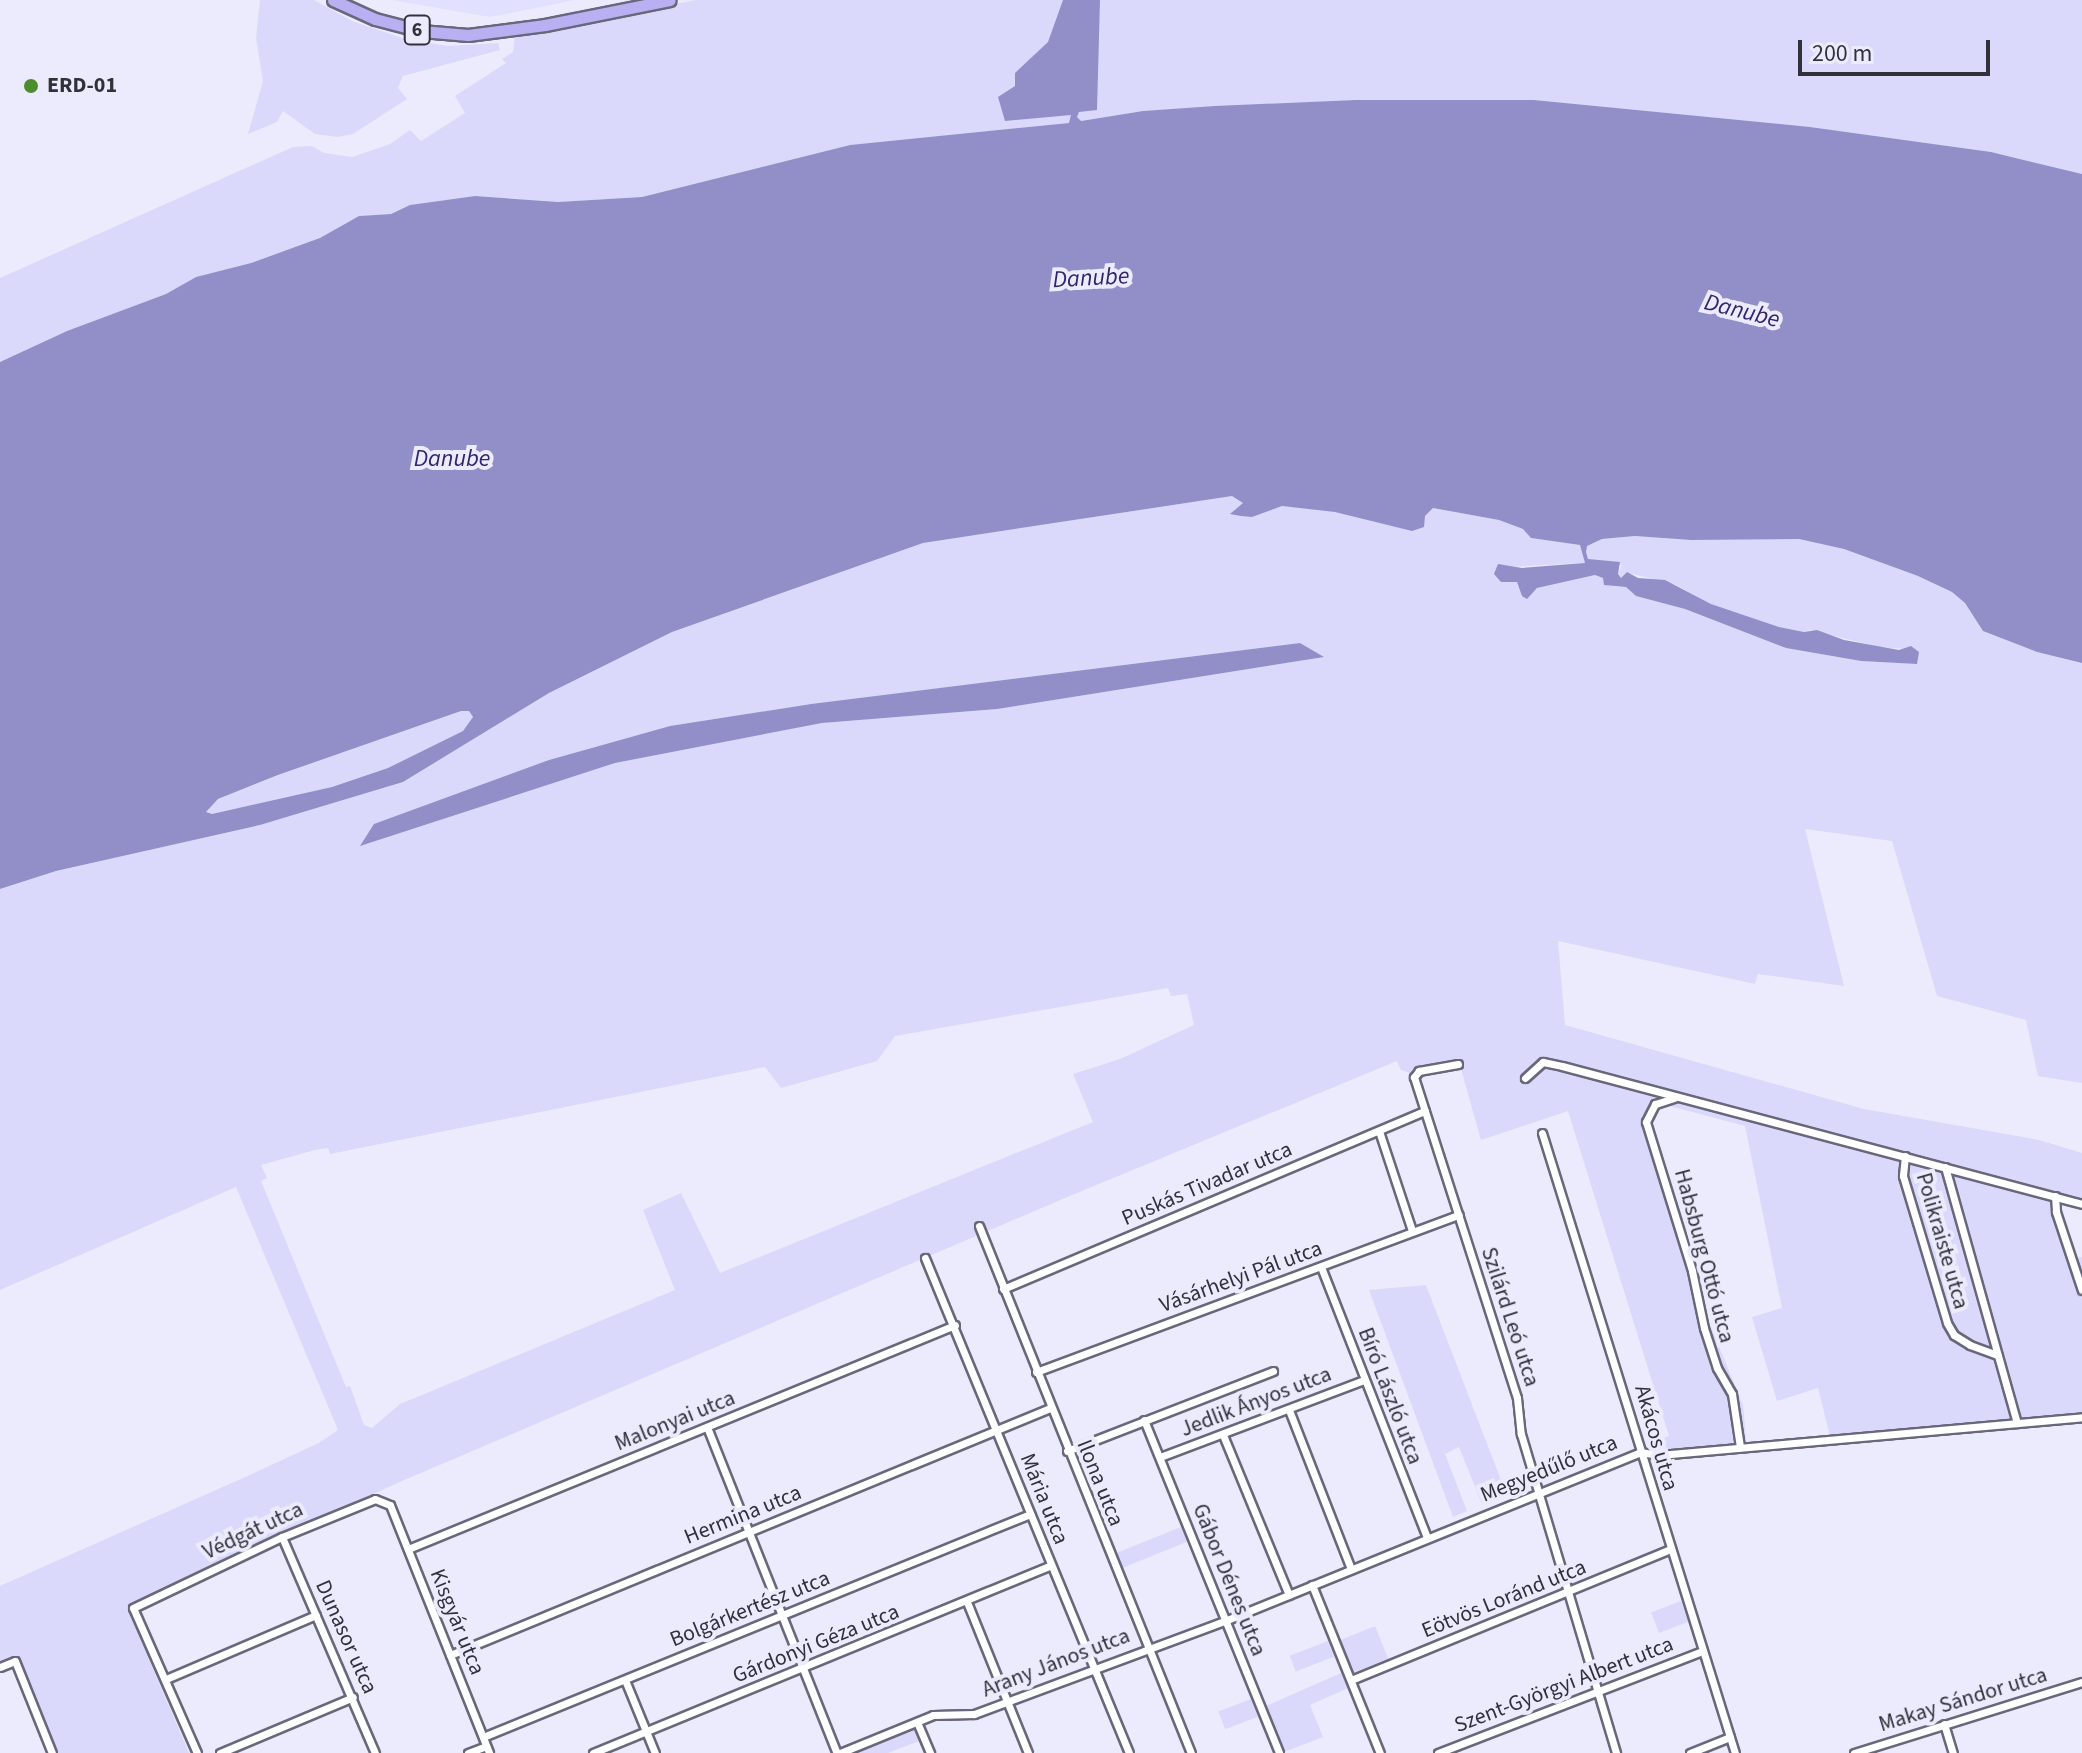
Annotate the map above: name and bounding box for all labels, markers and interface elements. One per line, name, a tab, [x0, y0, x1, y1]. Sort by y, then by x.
road number: 6	[403, 14, 431, 46]
scale bar	[1802, 24, 1994, 74]
text: 200 m	[1812, 36, 1872, 71]
place label: ERD-01	[47, 73, 117, 99]
marker: ERD-01	[22, 77, 40, 95]
water label: Danube	[1052, 262, 1130, 294]
water label: Danube	[1701, 288, 1783, 334]
water label: Danube	[414, 445, 490, 473]
street label: Puskás Tivadar utca	[1118, 1136, 1296, 1232]
street label: Habsburg Ottó utca	[1668, 1166, 1740, 1346]
street label: Polikraiste utca	[1910, 1170, 1974, 1312]
street label: Vásárhelyi Pál utca	[1156, 1235, 1326, 1319]
street label: Szilárd Leó utca	[1475, 1244, 1545, 1390]
street label: Bíró László utca	[1352, 1324, 1428, 1468]
street label: Jedlik Ányos utca	[1177, 1361, 1335, 1443]
street label: Akácos utca	[1628, 1382, 1684, 1494]
street label: Malonyai utca	[611, 1385, 739, 1457]
street label: Megyedűlő utca	[1477, 1430, 1621, 1508]
street label: Ilona utca	[1071, 1436, 1129, 1530]
street label: Mária utca	[1014, 1450, 1074, 1548]
street label: Hermina utca	[681, 1480, 805, 1550]
street label: Védgát utca	[199, 1496, 307, 1566]
street label: Gábor Dénes utca	[1186, 1500, 1272, 1660]
street label: Eötvös Loránd utca	[1418, 1554, 1590, 1644]
street label: Kisgyár utca	[424, 1565, 490, 1679]
street label: Bolgárkertész utca	[666, 1565, 834, 1653]
street label: Dunasor utca	[309, 1576, 383, 1698]
street label: Gárdonyi Géza utca	[729, 1599, 903, 1689]
street label: Arany János utca	[978, 1623, 1134, 1703]
street label: Szent-Györgyi Albert utca	[1451, 1631, 1677, 1739]
street label: Makay Sándor utca	[1876, 1662, 2050, 1738]

